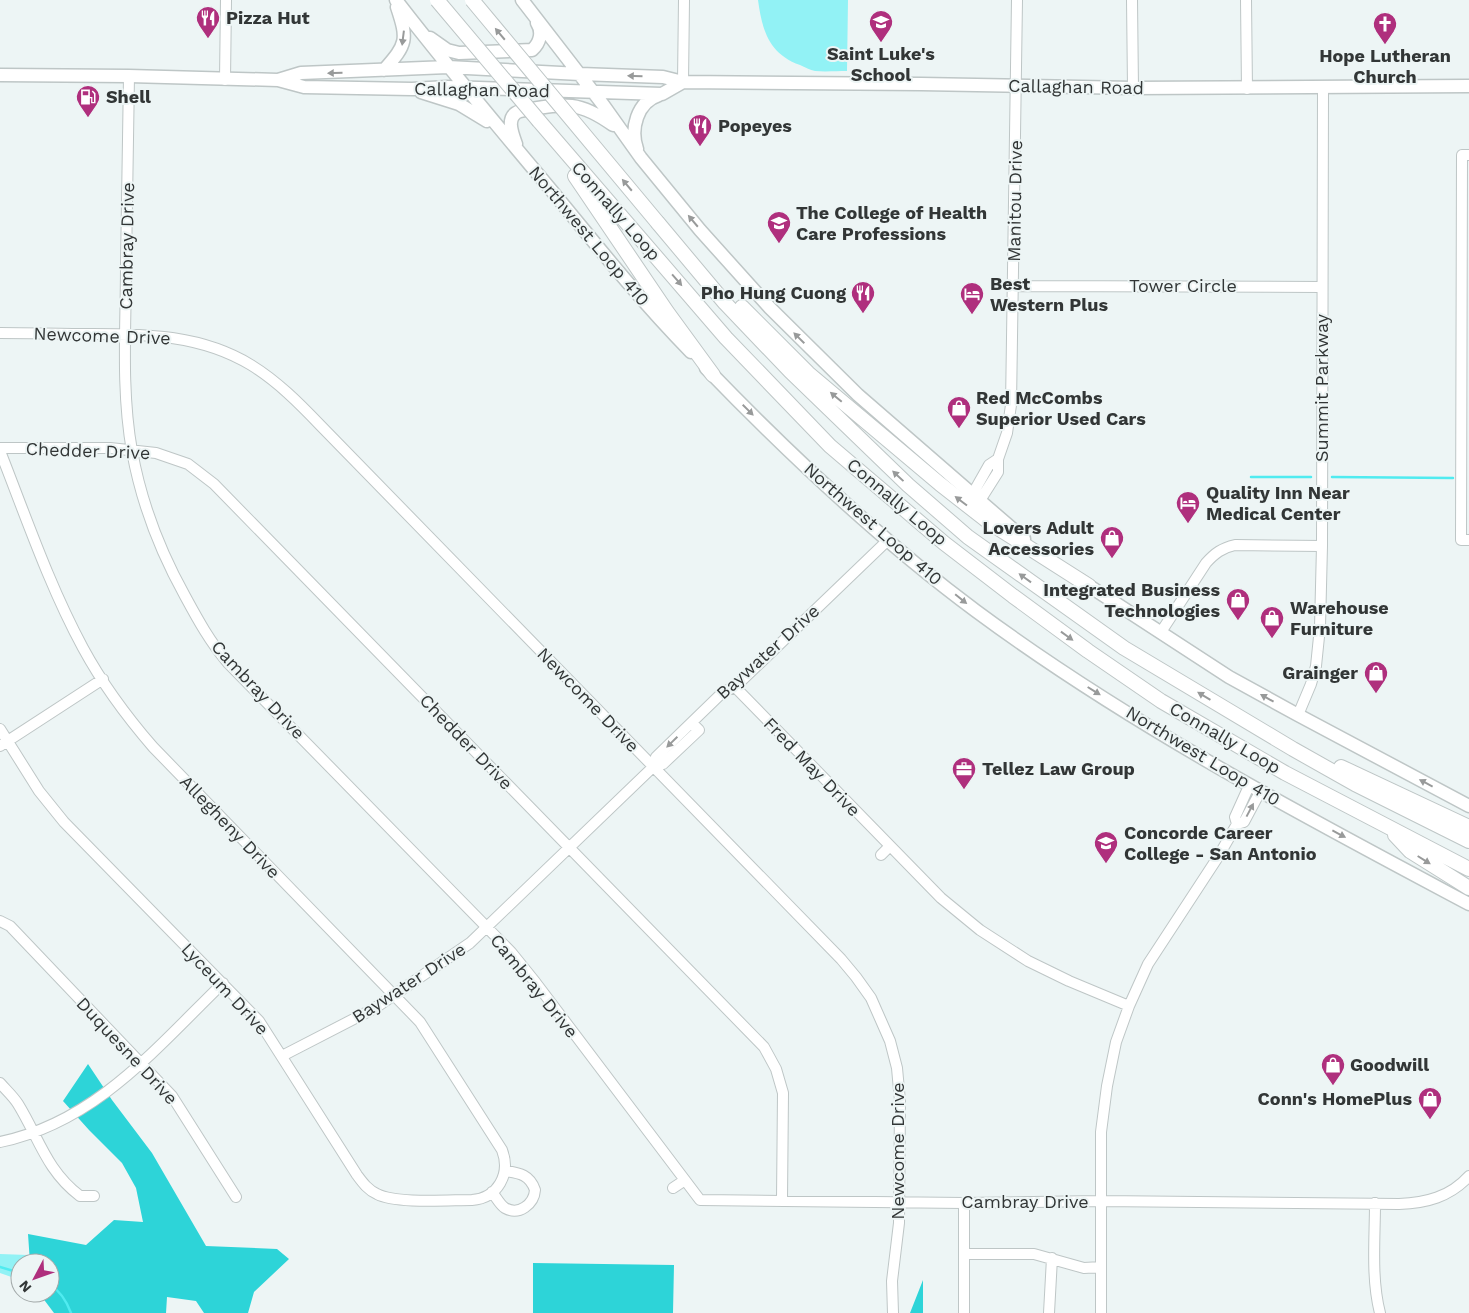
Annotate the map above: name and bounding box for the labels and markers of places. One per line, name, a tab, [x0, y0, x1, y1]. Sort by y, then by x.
restaurant icon: Pizza Hut	[195, 5, 221, 39]
place label: Pizza Hut	[226, 7, 310, 28]
school or university icon: Saint Luke's School	[868, 9, 894, 43]
church icon: Hope Lutheran Church	[1372, 11, 1398, 45]
place label: Saint Luke's School	[827, 43, 935, 85]
place label: Hope Lutheran Church	[1319, 45, 1451, 87]
fuel station icon: Shell	[75, 84, 101, 118]
place label: Shell	[106, 86, 151, 107]
restaurant icon: Popeyes	[687, 113, 713, 147]
place label: Popeyes	[718, 115, 792, 136]
place label: The College of Health Care Professions	[796, 202, 987, 244]
school or university icon: The College of Health Care Professions	[766, 210, 792, 244]
place label: Best Western Plus	[990, 273, 1108, 315]
restaurant icon: Pho Hung Cuong	[850, 280, 876, 314]
hotel icon: Best Western Plus	[959, 281, 985, 315]
place label: Pho Hung Cuong	[701, 282, 847, 303]
place label: Red McCombs Superior Used Cars	[976, 387, 1146, 429]
shop icon: Red McCombs Superior Used Cars	[946, 395, 972, 429]
place label: Quality Inn Near Medical Center	[1206, 482, 1350, 524]
hotel icon: Quality Inn Near Medical Center	[1175, 490, 1201, 524]
place label: Lovers Adult Accessories	[983, 517, 1094, 559]
shop icon: Lovers Adult Accessories	[1099, 525, 1125, 559]
place label: Integrated Business Technologies	[1043, 579, 1220, 621]
shop icon: Integrated Business Technologies	[1225, 587, 1251, 621]
place label: Warehouse Furniture	[1290, 597, 1389, 639]
shop icon: Warehouse Furniture	[1259, 605, 1285, 639]
shop icon: Grainger	[1363, 660, 1389, 694]
place label: Grainger	[1282, 662, 1358, 683]
office icon: Tellez Law Group	[951, 756, 977, 790]
place label: Tellez Law Group	[982, 758, 1135, 779]
place label: Concorde Career College - San Antonio	[1124, 822, 1317, 864]
school or university icon: Concorde Career College - San Antonio	[1093, 830, 1119, 864]
shop icon: Goodwill	[1320, 1052, 1346, 1086]
place label: Goodwill	[1350, 1054, 1429, 1075]
shop icon: Conn's HomePlus	[1417, 1086, 1443, 1120]
place label: Conn's HomePlus	[1258, 1088, 1412, 1109]

